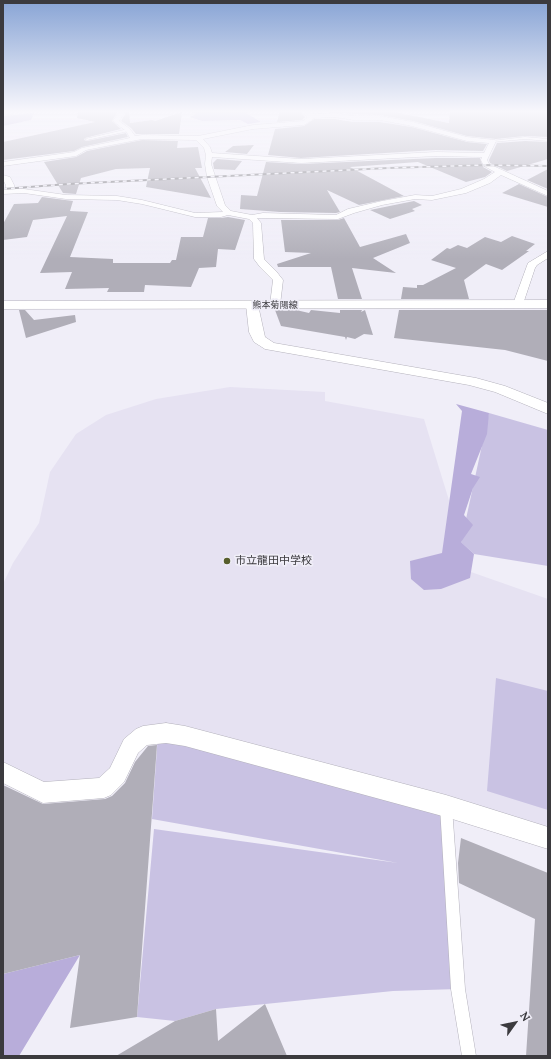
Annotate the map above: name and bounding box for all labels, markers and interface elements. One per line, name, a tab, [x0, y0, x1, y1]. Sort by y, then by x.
street label: 熊本菊陽線	[253, 300, 297, 310]
place label: 市立龍田中学校	[235, 554, 312, 568]
marker: 市立龍田中学校	[222, 556, 232, 566]
north arrow	[495, 1003, 535, 1043]
text: N	[517, 1009, 533, 1024]

